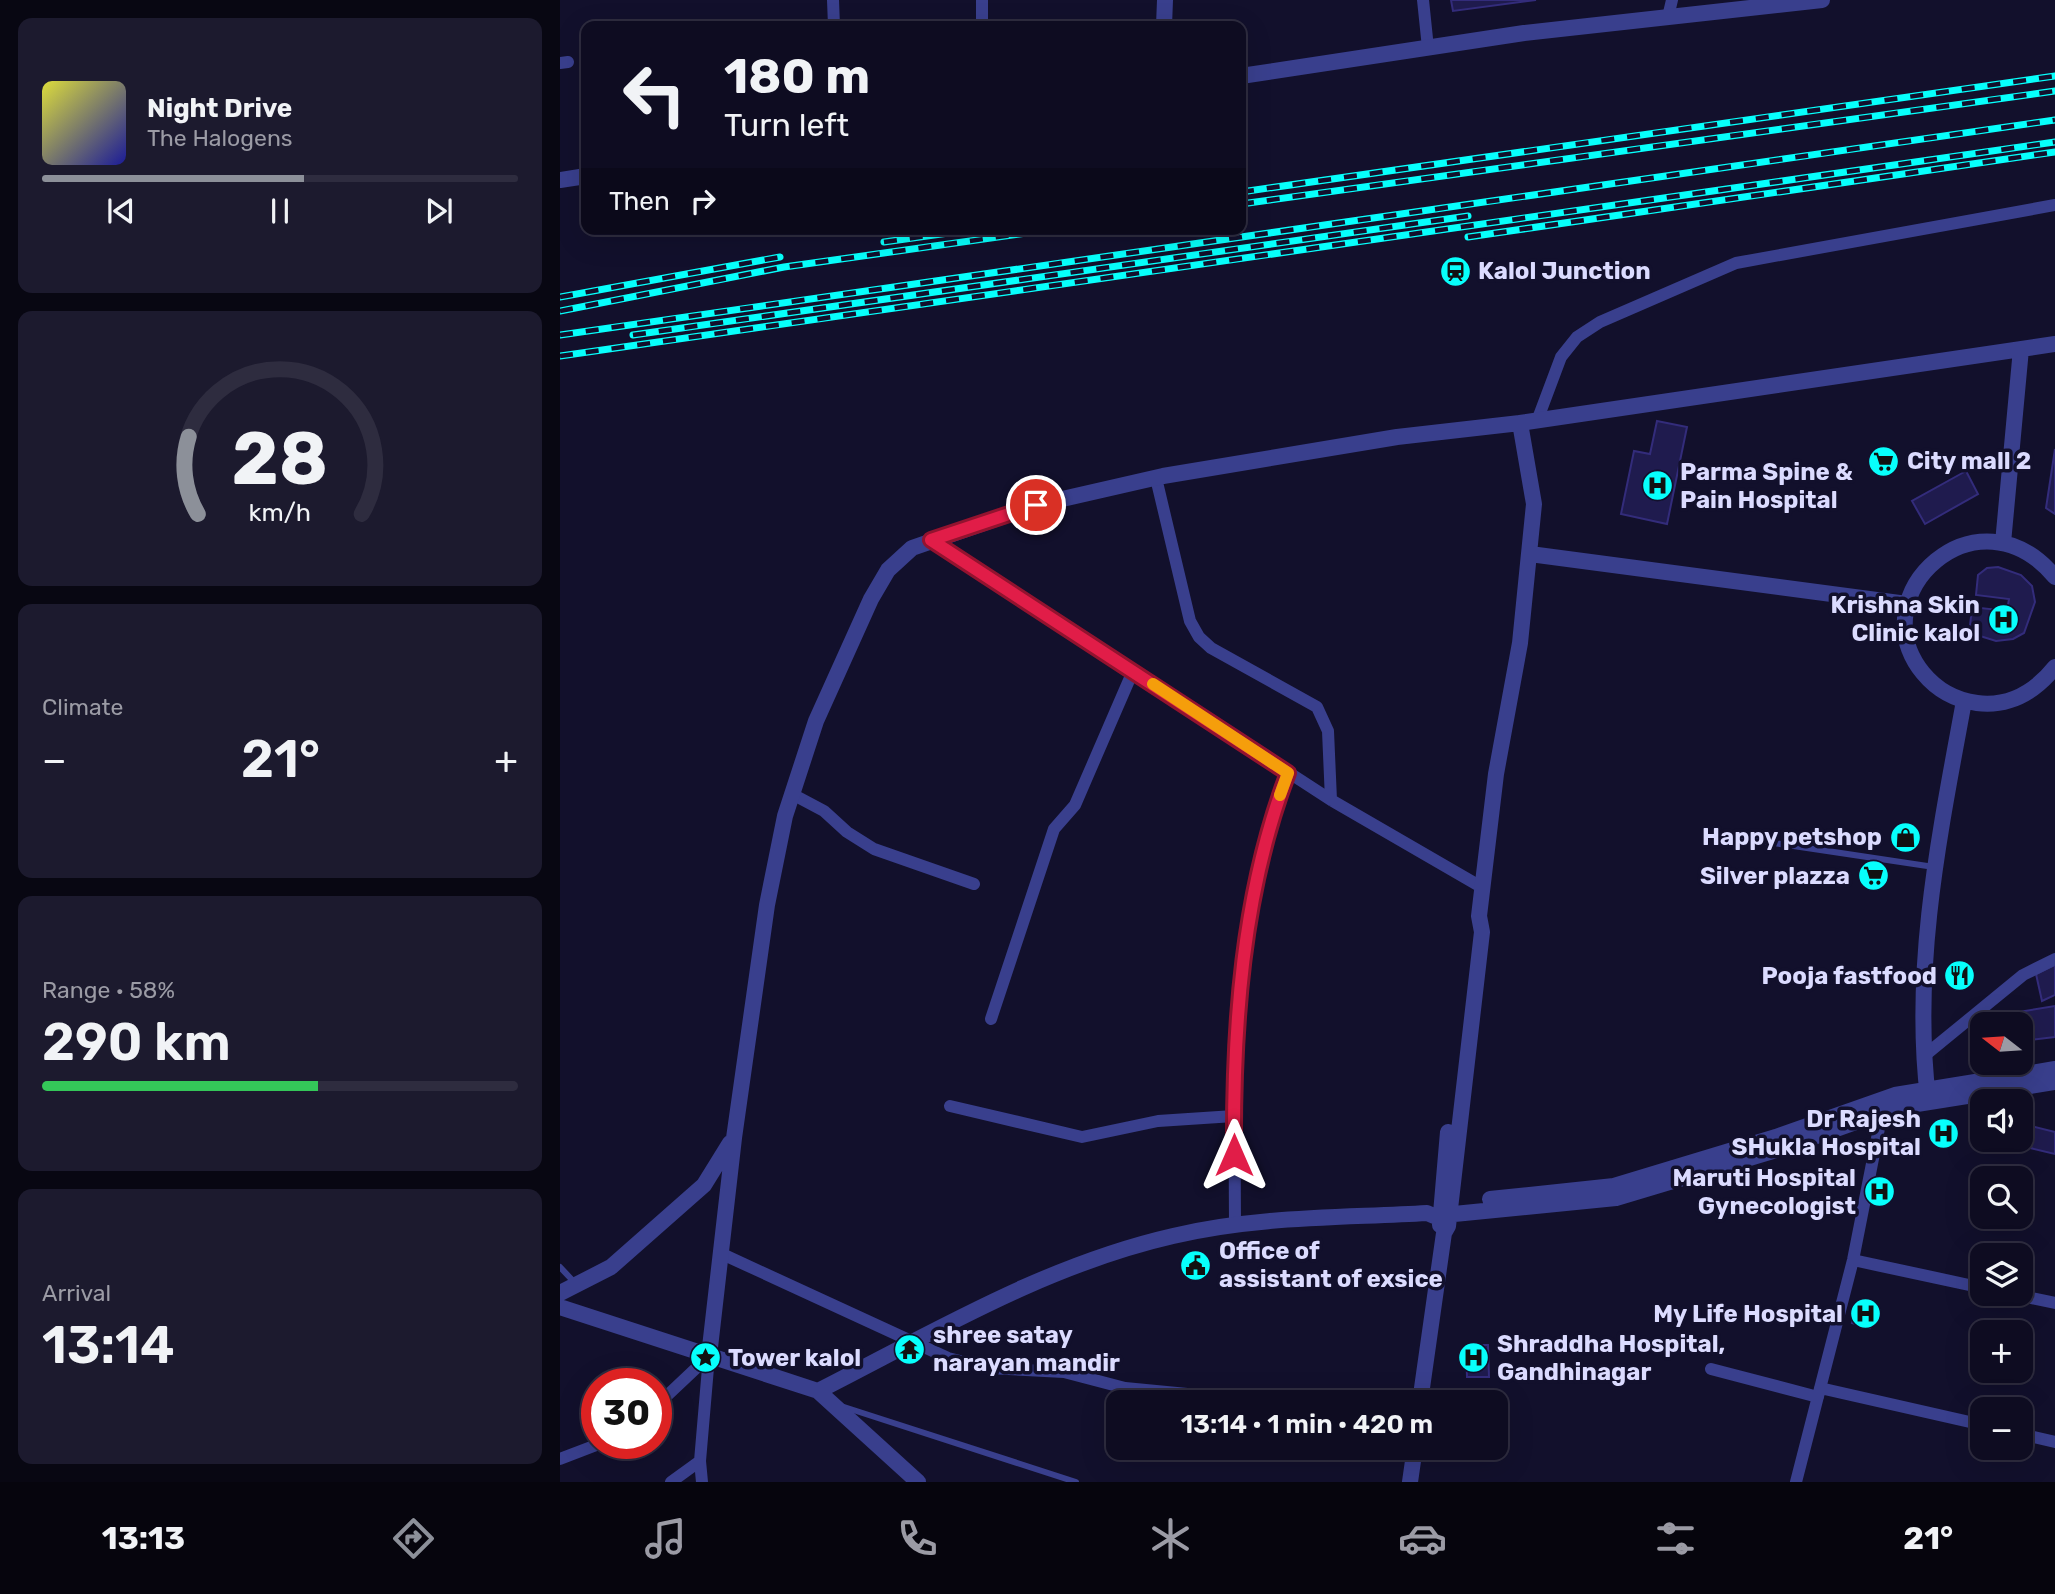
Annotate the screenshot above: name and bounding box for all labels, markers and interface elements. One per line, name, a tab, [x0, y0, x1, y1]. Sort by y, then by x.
text: 180 m	[724, 47, 870, 105]
icon: left	[609, 49, 700, 140]
text: Night Drive	[147, 93, 292, 124]
text: Turn left	[724, 106, 849, 144]
text: The Halogens	[147, 124, 293, 152]
icon: right	[684, 182, 722, 220]
text: Then	[609, 186, 670, 217]
icon: previous	[102, 192, 140, 230]
icon: pause	[261, 192, 299, 230]
icon: next	[420, 192, 458, 230]
station icon: Kalol Junction	[1438, 254, 1472, 288]
place label: Kalol Junction	[1478, 257, 1651, 285]
text: 28	[232, 417, 328, 503]
supermarket icon: City mall 2	[1867, 444, 1901, 478]
place label: City mall 2	[1907, 447, 2031, 475]
place label: Parma Spine & Pain Hospital	[1680, 458, 1853, 514]
hospital icon: Parma Spine & Pain Hospital	[1640, 469, 1674, 503]
pin	[1006, 475, 1066, 535]
icon: arrive	[1017, 486, 1055, 524]
text: km/h	[249, 498, 311, 527]
place label: Krishna Skin Clinic kalol	[1831, 591, 1980, 647]
hospital icon: Krishna Skin Clinic kalol	[1986, 602, 2020, 636]
text: Climate	[42, 693, 123, 721]
text: 21°	[241, 728, 320, 790]
text: −	[42, 737, 67, 783]
text: +	[494, 737, 518, 783]
shop icon: Happy petshop	[1888, 820, 1922, 854]
place label: Happy petshop	[1702, 823, 1882, 851]
supermarket icon: Silver plazza	[1856, 859, 1890, 893]
place label: Silver plazza	[1700, 862, 1850, 890]
restaurant icon: Pooja fastfood	[1943, 959, 1977, 993]
place label: Pooja fastfood	[1761, 962, 1937, 990]
text: Range · 58%	[42, 976, 175, 1004]
text: 290 km	[42, 1011, 231, 1073]
north arrow	[1970, 1012, 2034, 1074]
map controls	[1970, 1012, 2033, 1460]
button: sound	[1970, 1089, 2033, 1152]
place label: Dr Rajesh SHukla Hospital	[1732, 1105, 1921, 1161]
hospital icon: Dr Rajesh SHukla Hospital	[1927, 1116, 1961, 1150]
position arrow	[1197, 1118, 1271, 1192]
place label: Maruti Hospital Gynecologist	[1672, 1164, 1856, 1220]
button: search	[1970, 1166, 2033, 1229]
hospital icon: Maruti Hospital Gynecologist	[1862, 1175, 1896, 1209]
place label: Office of assistant of exsice	[1219, 1237, 1443, 1293]
button: layers	[1970, 1243, 2033, 1306]
public building icon: Office of assistant of exsice	[1179, 1248, 1213, 1282]
text: Arrival	[42, 1279, 111, 1307]
hospital icon: My Life Hospital	[1849, 1297, 1883, 1331]
place label: My Life Hospital	[1653, 1300, 1843, 1328]
text: 13:14	[42, 1314, 175, 1376]
button: +	[1970, 1320, 2033, 1383]
place label: shree satay narayan mandir	[933, 1321, 1120, 1377]
place label: Shraddha Hospital, Gandhinagar	[1497, 1330, 1725, 1386]
temple icon: shree satay narayan mandir	[893, 1332, 927, 1366]
place icon: Tower kalol	[688, 1341, 722, 1375]
hospital icon: Shraddha Hospital, Gandhinagar	[1457, 1341, 1491, 1375]
place label: Tower kalol	[728, 1344, 861, 1372]
speed limit sign: 30	[581, 1368, 672, 1459]
button: −	[1970, 1397, 2033, 1460]
text: 13:14 · 1 min · 420 m	[1181, 1409, 1433, 1440]
icon: directions	[389, 1514, 438, 1563]
icon: music	[641, 1514, 690, 1563]
icon: phone	[893, 1514, 942, 1563]
icon: climate	[1146, 1514, 1195, 1563]
icon: car	[1398, 1514, 1447, 1563]
icon: filters	[1651, 1514, 1700, 1563]
text: 13:13	[102, 1519, 185, 1557]
text: 21°	[1903, 1519, 1953, 1557]

